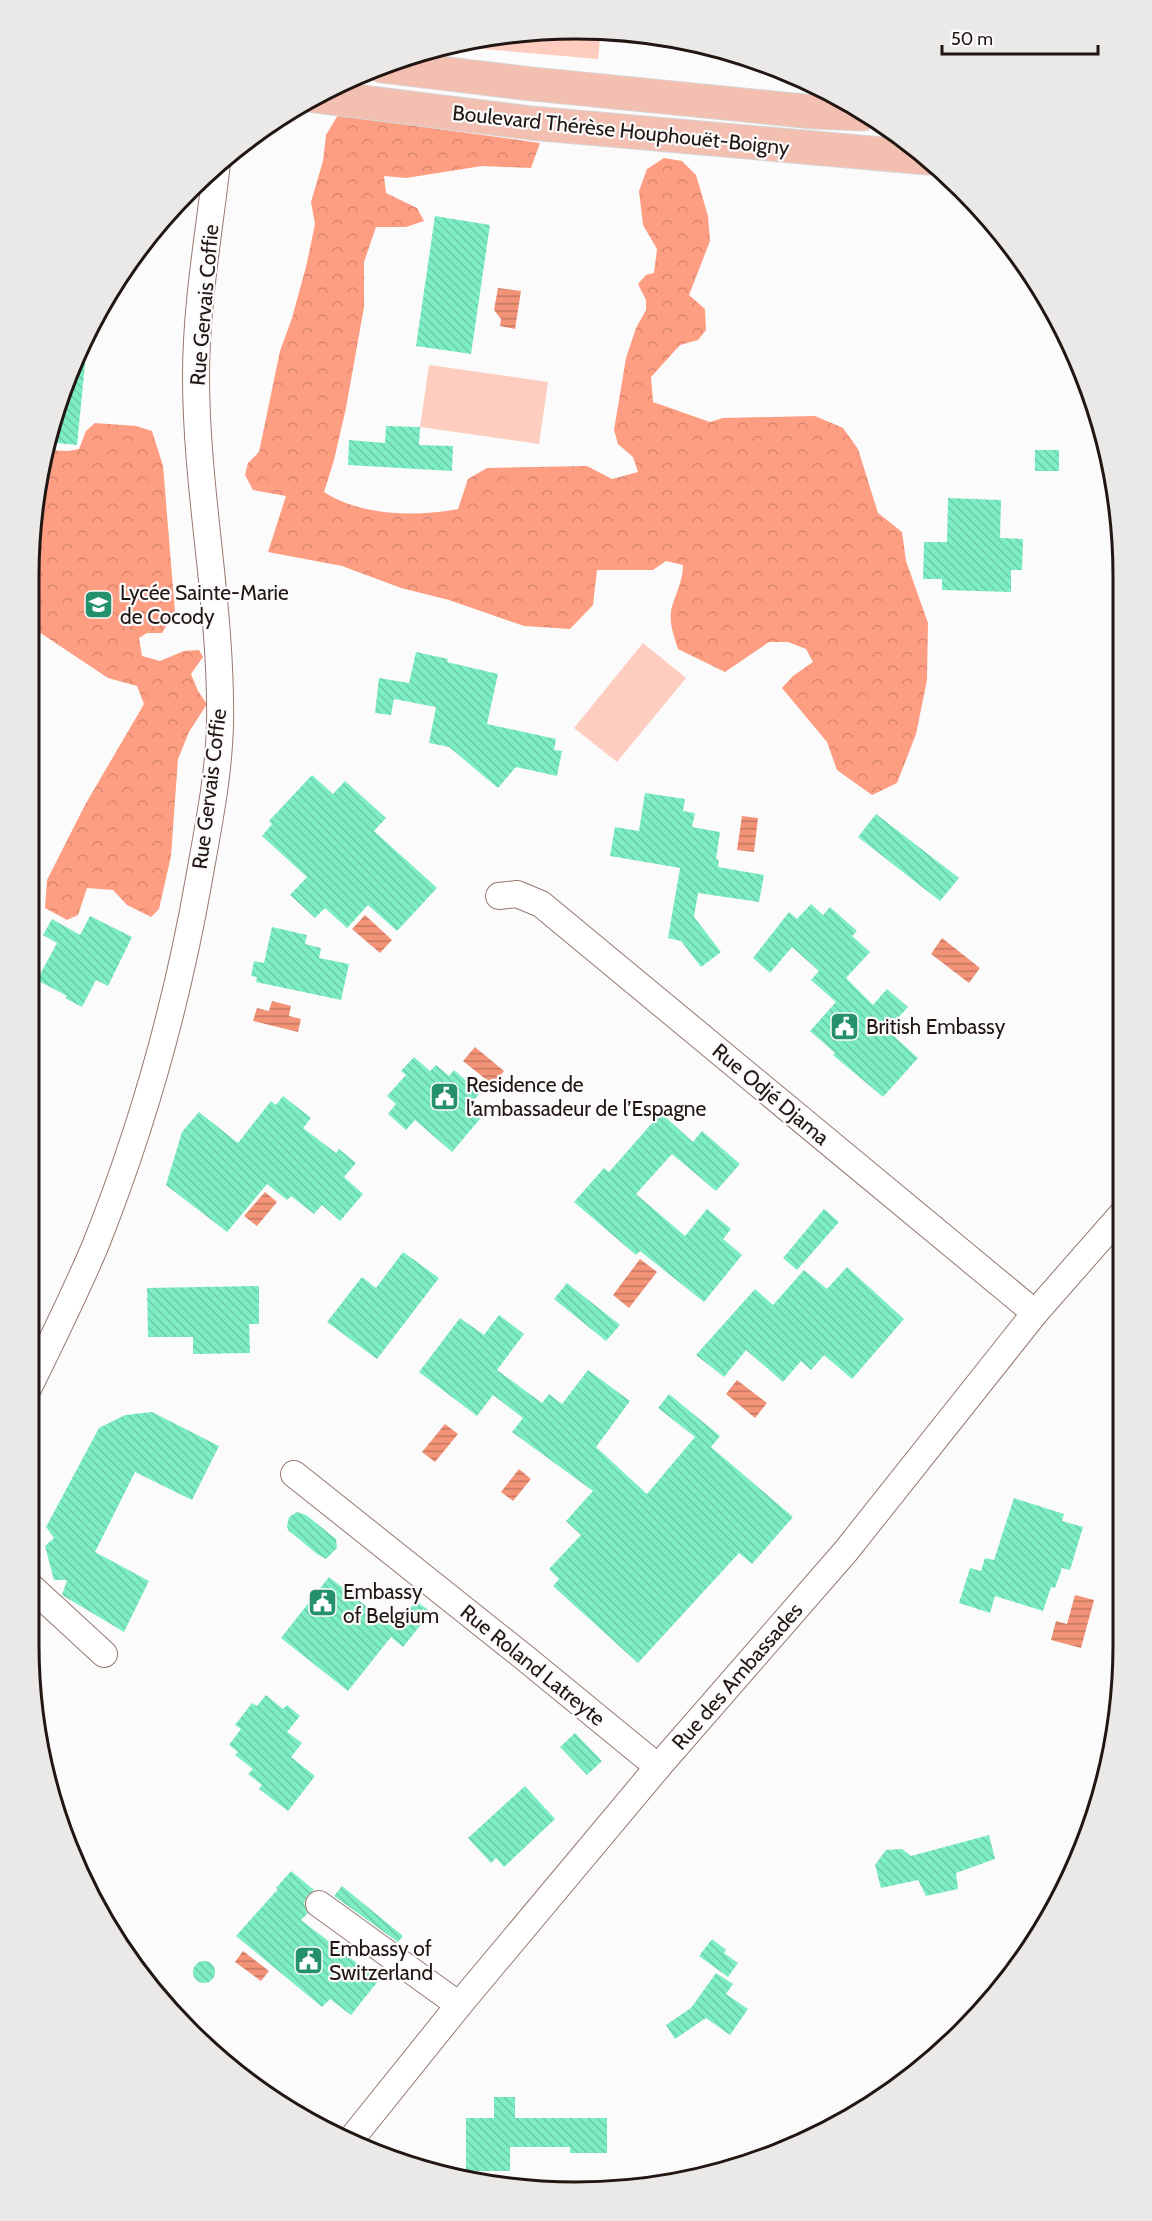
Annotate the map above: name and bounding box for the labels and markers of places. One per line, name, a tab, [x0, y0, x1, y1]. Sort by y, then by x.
place label: Lycée Sainte-Marie de Cocody	[120, 580, 289, 629]
school or university icon: Lycée Sainte-Marie de Cocody	[83, 588, 115, 620]
public building icon: British Embassy	[829, 1010, 861, 1042]
place label: British Embassy	[866, 1014, 1006, 1039]
place label: Residence de l’ambassadeur de l’Espagne	[466, 1072, 707, 1121]
public building icon: Residence de l’ambassadeur de l’Espagne	[429, 1080, 461, 1112]
place label: Embassy of Belgium	[343, 1579, 439, 1628]
public building icon: Embassy of Belgium	[306, 1587, 338, 1619]
place label: Embassy of Switzerland	[329, 1936, 433, 1985]
public building icon: Embassy of Switzerland	[292, 1944, 324, 1976]

